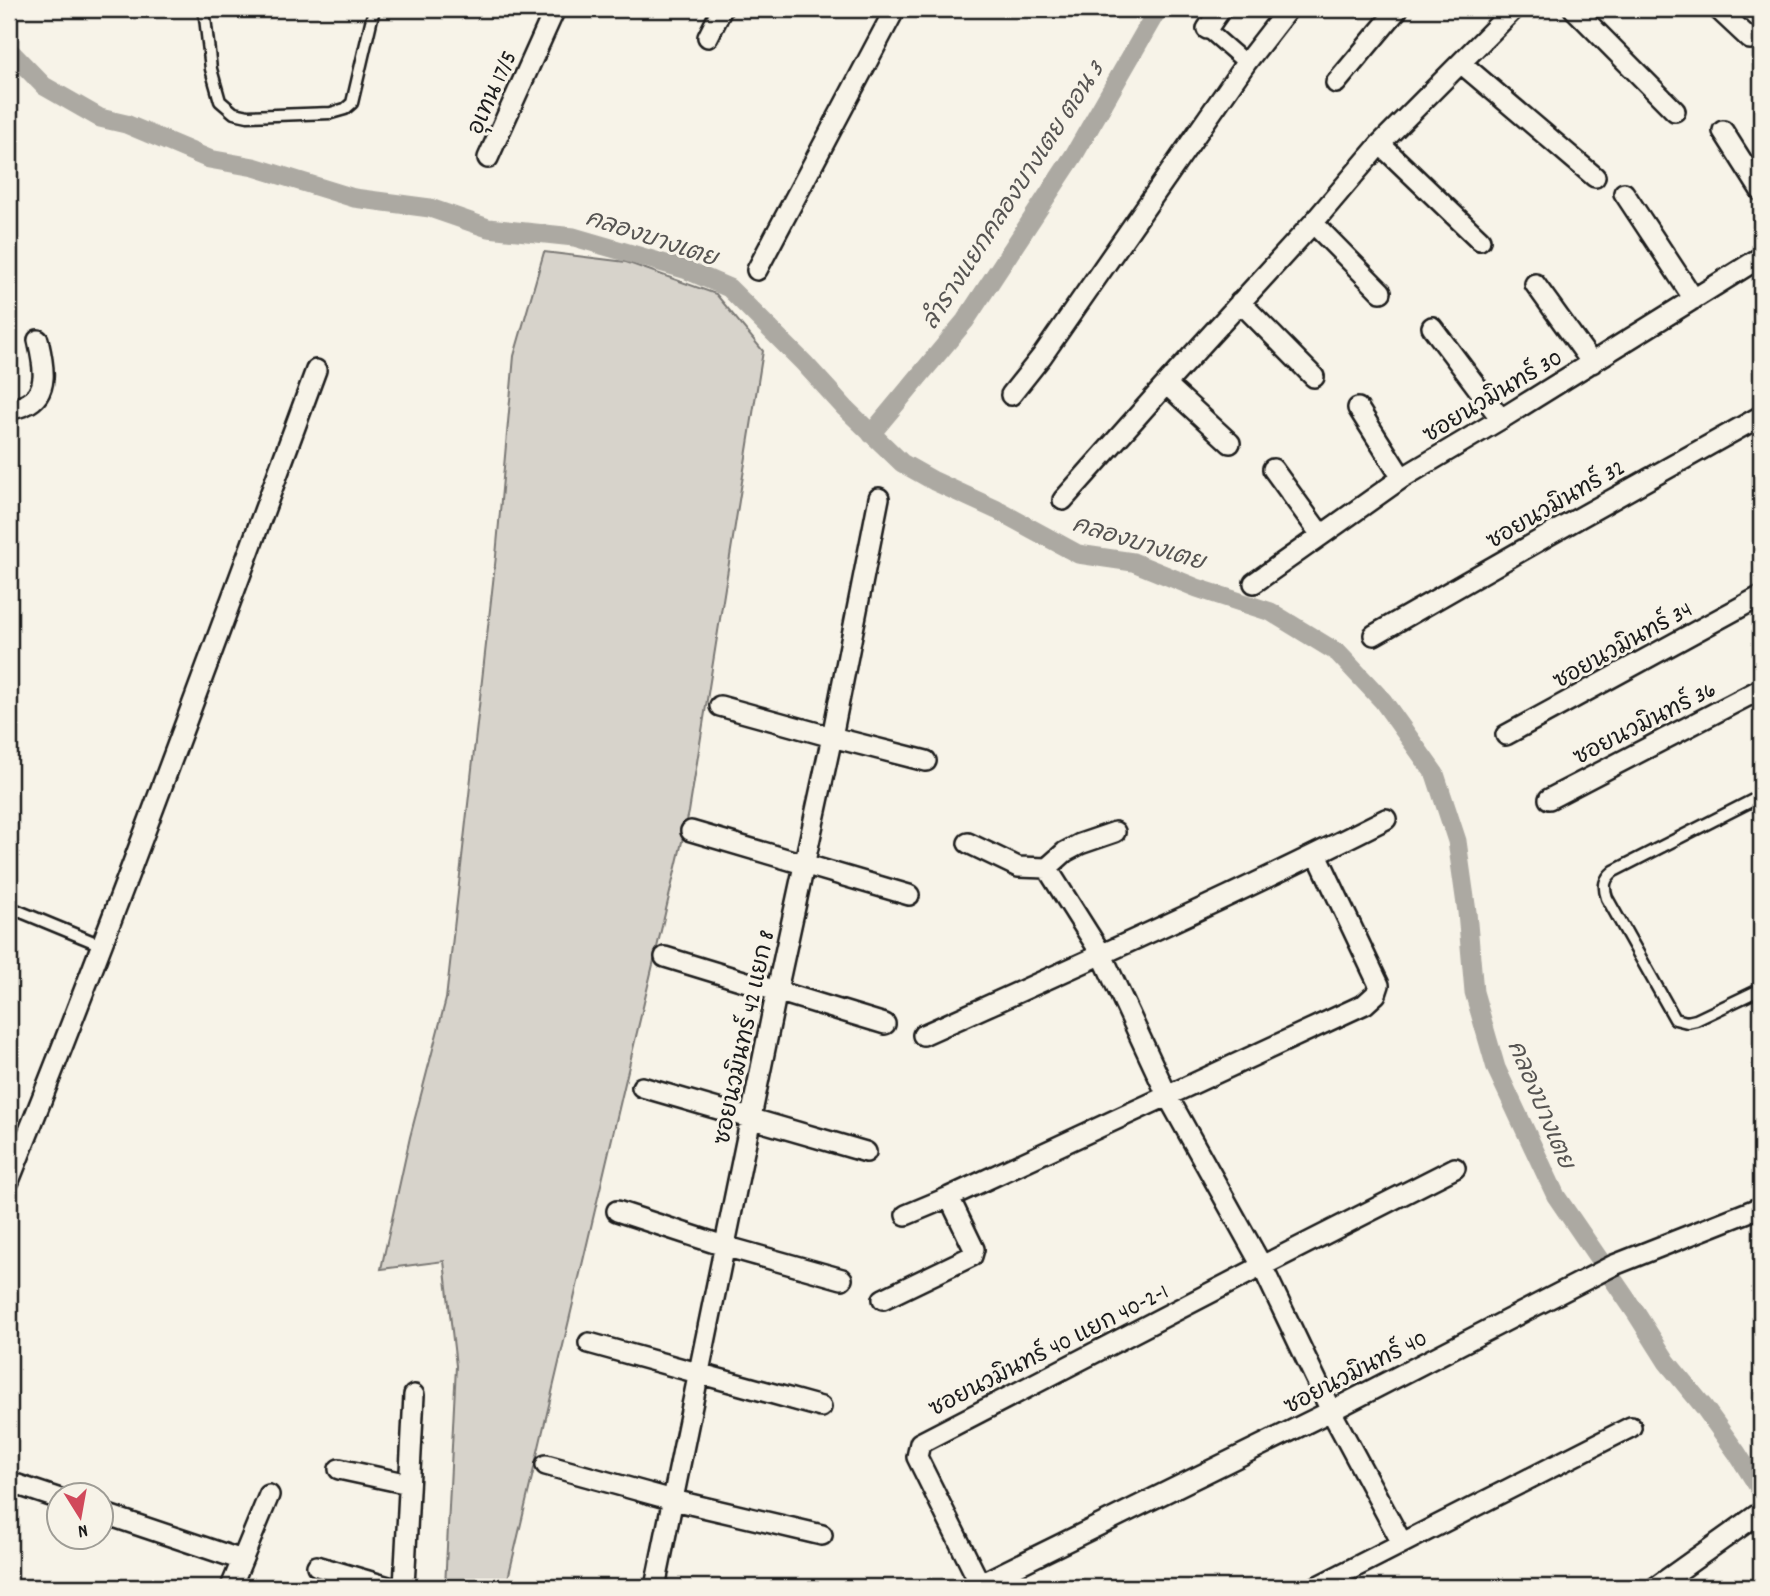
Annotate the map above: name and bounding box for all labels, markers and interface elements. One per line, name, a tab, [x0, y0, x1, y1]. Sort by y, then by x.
street label: อุเทน 17/5	[461, 46, 527, 141]
water label: ลำรางแยกคลองบางเตย ตอน 3	[914, 54, 1115, 337]
water label: คลองบางเตย	[581, 203, 724, 278]
street label: ซอยนวมินทร์ 30	[1416, 341, 1570, 453]
street label: ซอยนวมินทร์ 32	[1480, 450, 1632, 559]
water label: คลองบางเตย	[1068, 509, 1211, 582]
street label: ซอยนวมินทร์ 34	[1547, 592, 1699, 699]
street label: ซอยนวมินทร์ 36	[1567, 672, 1723, 775]
street label: ซอยนวมินทร์ 42 แยก 8	[705, 927, 785, 1148]
water label: คลองบางเตย	[1497, 1036, 1583, 1177]
street label: ซอยนวมินทร์ 40 แยก 40-2-1	[923, 1275, 1175, 1427]
street label: ซอยนวมินทร์ 40	[1278, 1321, 1434, 1424]
north arrow	[46, 1480, 116, 1550]
text: N	[75, 1515, 90, 1543]

